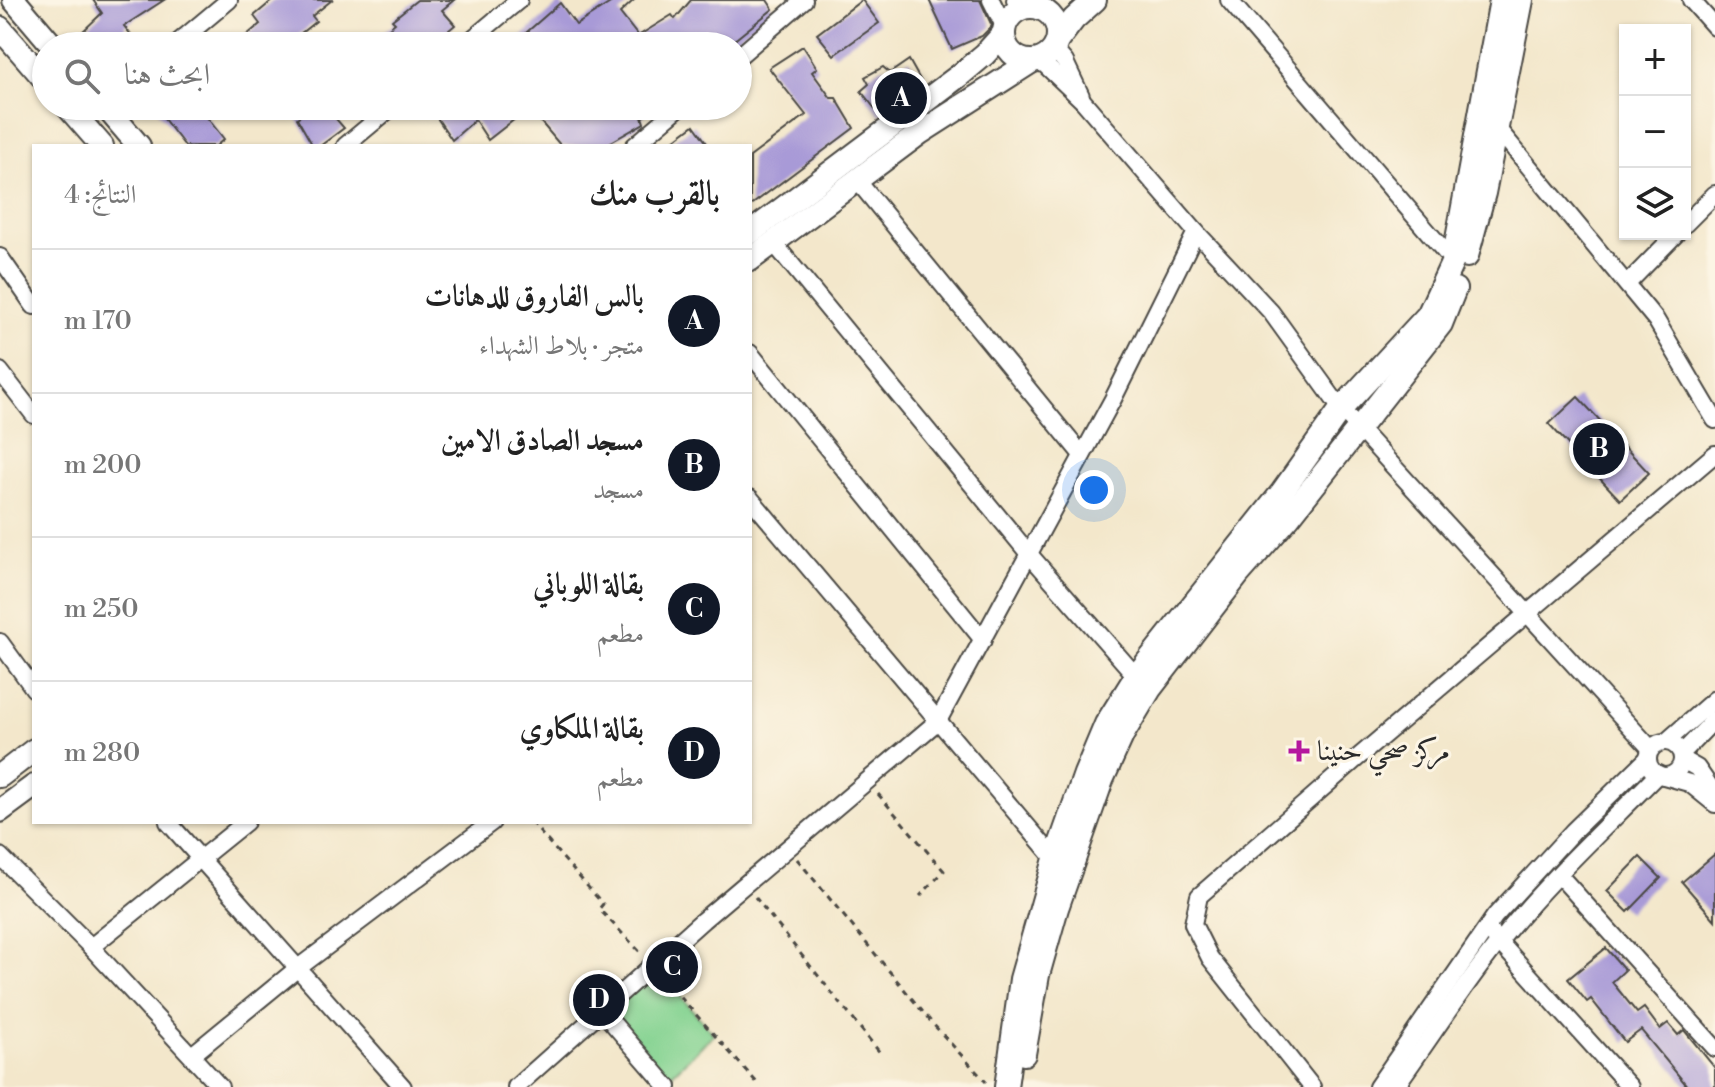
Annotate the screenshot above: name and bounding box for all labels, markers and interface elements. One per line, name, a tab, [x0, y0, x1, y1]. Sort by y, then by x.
map controls	[1619, 24, 1691, 240]
button: +	[1619, 24, 1691, 96]
search box	[32, 32, 752, 120]
icon: search	[60, 54, 104, 98]
text: ابحث هنا	[124, 56, 210, 94]
pin: A	[875, 68, 927, 128]
button: −	[1619, 96, 1691, 168]
button: layers	[1619, 168, 1691, 240]
text: بالقرب منك	[589, 173, 720, 215]
text: النتائج: 4	[64, 179, 136, 211]
text: بالس الفاروق للدهانات	[424, 278, 644, 316]
text: 170 m	[64, 305, 132, 337]
text: A	[685, 305, 703, 337]
text: متجر · بلاط الشهداء	[479, 330, 644, 362]
pin: B	[1573, 419, 1625, 479]
text: مسجد الصادق الامين	[441, 422, 644, 460]
text: 200 m	[64, 449, 141, 481]
text: B	[684, 449, 704, 481]
your location	[1074, 470, 1114, 510]
text: مسجد	[593, 474, 644, 506]
text: بقالة اللوباني	[533, 566, 644, 604]
text: 250 m	[64, 593, 139, 625]
text: C	[685, 593, 703, 625]
text: مطعم	[596, 618, 644, 650]
text: بقالة الملكاوي	[519, 710, 644, 748]
place label: مركز صحي حنينا	[1317, 734, 1450, 777]
text: 280 m	[64, 737, 140, 769]
text: D	[684, 737, 704, 769]
marker: مركز صحي حنينا	[1288, 740, 1310, 762]
text: مطعم	[596, 762, 644, 794]
pin: C	[646, 937, 698, 997]
pin: D	[573, 970, 625, 1030]

